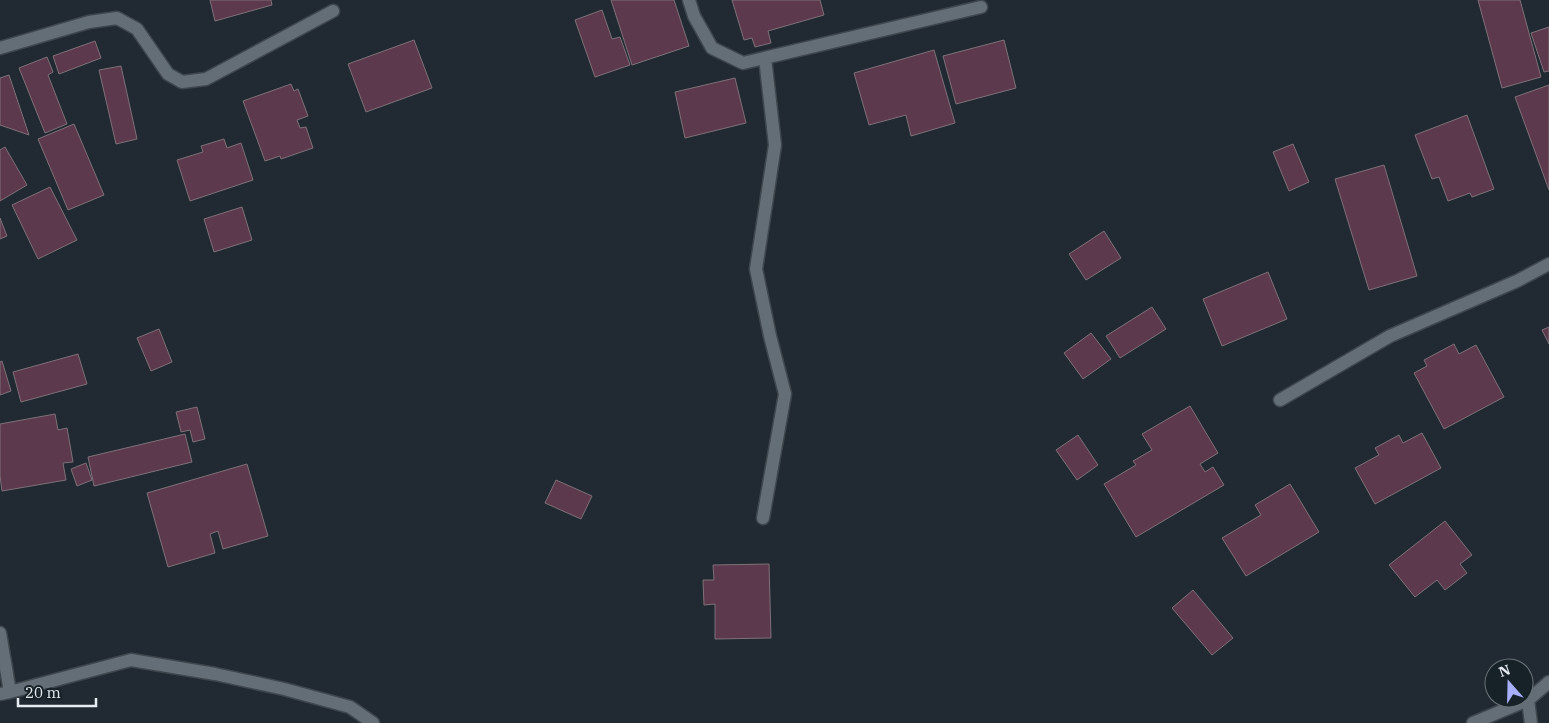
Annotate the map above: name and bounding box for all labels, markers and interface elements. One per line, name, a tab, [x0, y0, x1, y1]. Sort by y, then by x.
north arrow	[1484, 658, 1534, 708]
text: N	[1496, 660, 1513, 681]
scale bar	[18, 676, 95, 708]
text: 20 m	[25, 683, 61, 702]

